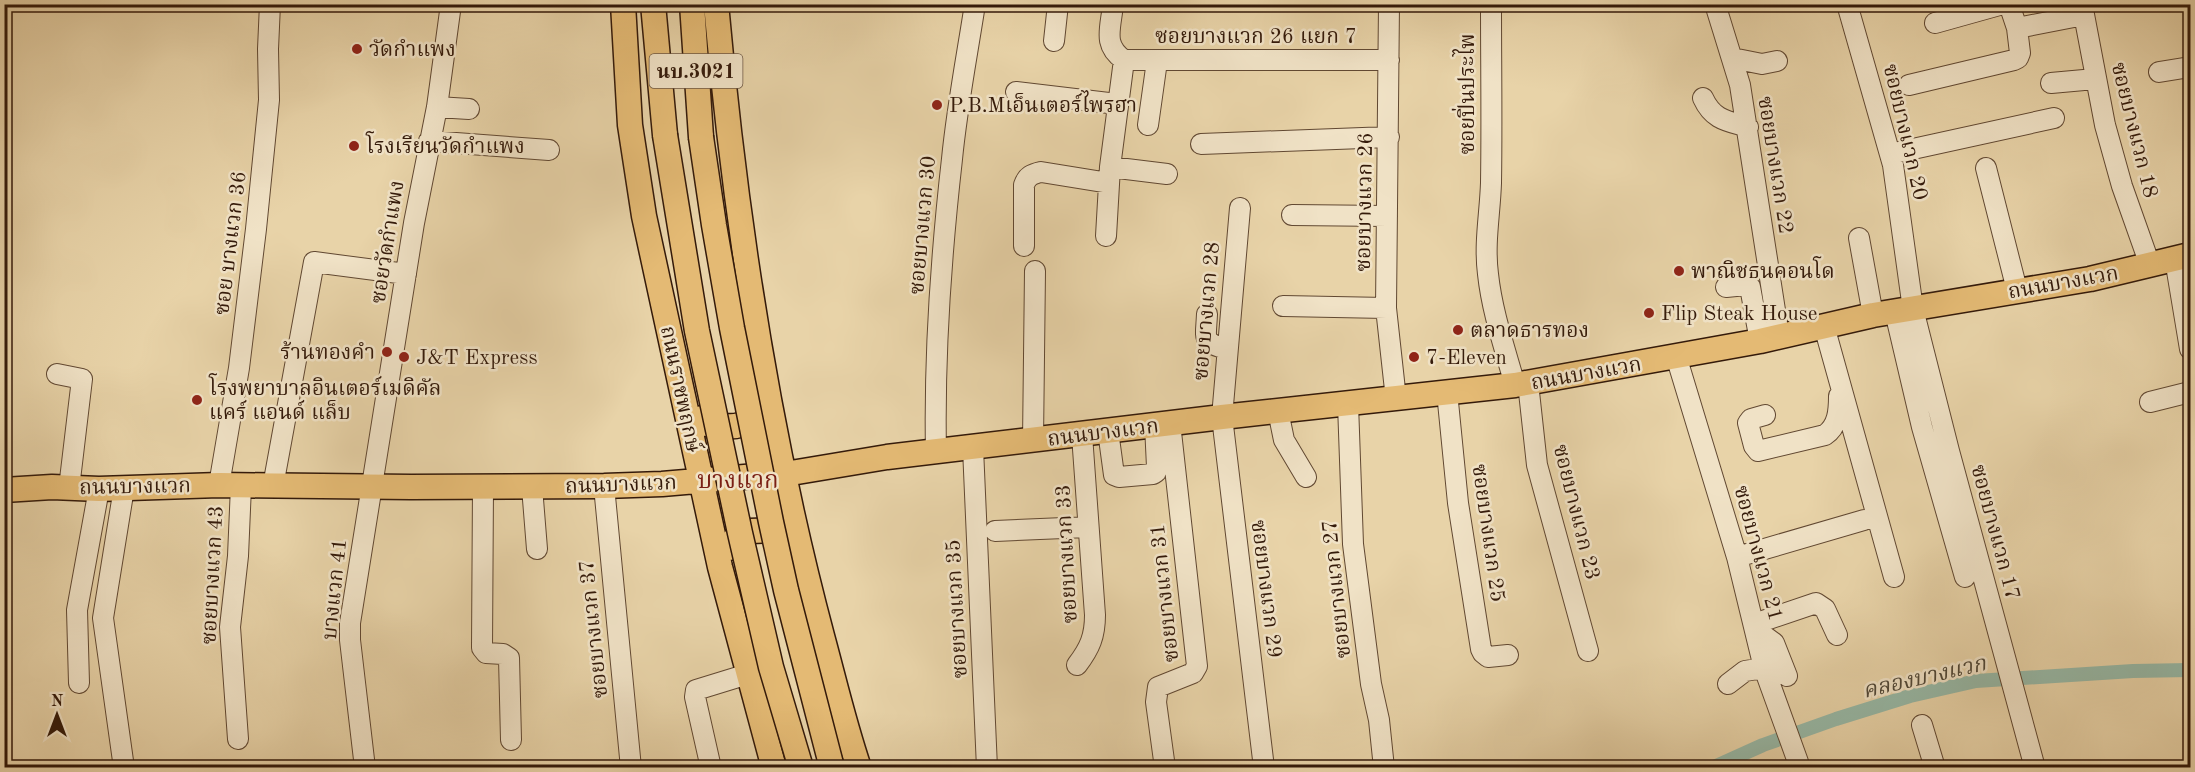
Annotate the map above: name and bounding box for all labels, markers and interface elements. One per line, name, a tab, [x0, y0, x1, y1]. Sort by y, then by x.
street label: ซอยบางแวก 26 แยก 7	[1155, 27, 1357, 48]
street label: ซอยปิ่นประไพ	[1451, 34, 1479, 154]
place label: วัดกำแพง	[369, 39, 456, 61]
marker: วัดกำแพง	[350, 42, 364, 56]
road number: นบ.3021	[650, 54, 742, 88]
street label: ซอยบางแวก 18	[2107, 60, 2161, 200]
street label: ซอยบางแวก 20	[1879, 62, 1930, 202]
place label: P.B.Mเอ็นเตอร์ไพรฮา	[949, 90, 1137, 117]
street label: ซอยบางแวก 22	[1753, 95, 1796, 236]
marker: P.B.Mเอ็นเตอร์ไพรฮา	[930, 98, 944, 112]
place label: โรงเรียนวัดกำแพง	[365, 131, 525, 158]
street label: ซอยบางแวก 26	[1354, 132, 1377, 272]
marker: โรงเรียนวัดกำแพง	[347, 139, 361, 153]
street label: ซอยบางแวก 30	[907, 155, 940, 295]
street label: ซอย บางแวก 36	[212, 170, 251, 316]
street label: ซอยวัดกำแพง	[367, 179, 409, 305]
street label: ซอยบางแวก 28	[1191, 241, 1224, 381]
place label: พาณิชธนคอนโด	[1691, 256, 1835, 283]
street label: ถนนบางแวก	[2006, 263, 2120, 304]
marker: พาณิชธนคอนโด	[1672, 264, 1686, 278]
place label: Flip Steak House	[1661, 304, 1817, 325]
marker: Flip Steak House	[1642, 306, 1656, 320]
place label: ตลาดธารทอง	[1470, 321, 1589, 342]
street label: ถนนราชพฤกษ์	[656, 323, 707, 455]
marker: ตลาดธารทอง	[1451, 323, 1465, 337]
place label: ร้านทองคำ	[280, 341, 375, 364]
marker: ร้านทองคำ	[380, 345, 394, 359]
place label: J&T Express	[416, 348, 538, 369]
place label: 7-Eleven	[1426, 348, 1507, 369]
marker: J&T Express	[397, 350, 411, 364]
marker: 7-Eleven	[1407, 350, 1421, 364]
street label: ถนนบางแวก	[1529, 354, 1643, 395]
place label: โรงพยาบาลอินเตอร์เมดิคัล แคร์ แอนด์ แล็บ	[208, 373, 441, 424]
marker: โรงพยาบาลอินเตอร์เมดิคัล แคร์ แอนด์ แล็บ	[190, 393, 204, 407]
street label: ถนนบางแวก	[1046, 416, 1160, 451]
street label: ซอยบางแวก 23	[1549, 442, 1603, 582]
street label: ซอยบางแวก 25	[1467, 463, 1508, 604]
street label: ซอยบางแวก 17	[1966, 463, 2023, 602]
district label: บางแวก	[697, 470, 779, 494]
street label: ถนนบางแวก	[565, 473, 677, 498]
street label: ถนนบางแวก	[79, 476, 191, 499]
street label: ซอยบางแวก 33	[1053, 484, 1082, 624]
street label: ซอยบางแวก 21	[1729, 484, 1786, 623]
street label: ซอยบางแวก 43	[199, 505, 228, 645]
street label: ซอยบางแวก 29	[1247, 519, 1284, 659]
street label: ซอยบางแวก 27	[1320, 519, 1355, 659]
street label: ซอยบางแวก 31	[1148, 523, 1183, 663]
street label: บางแวก 41	[320, 538, 351, 641]
street label: ซอยบางแวก 35	[943, 539, 972, 679]
street label: ซอยบางแวก 37	[577, 559, 612, 699]
water label: คลองบางแวก	[1861, 653, 1989, 703]
north arrow	[27, 685, 87, 745]
text: N	[51, 694, 64, 710]

